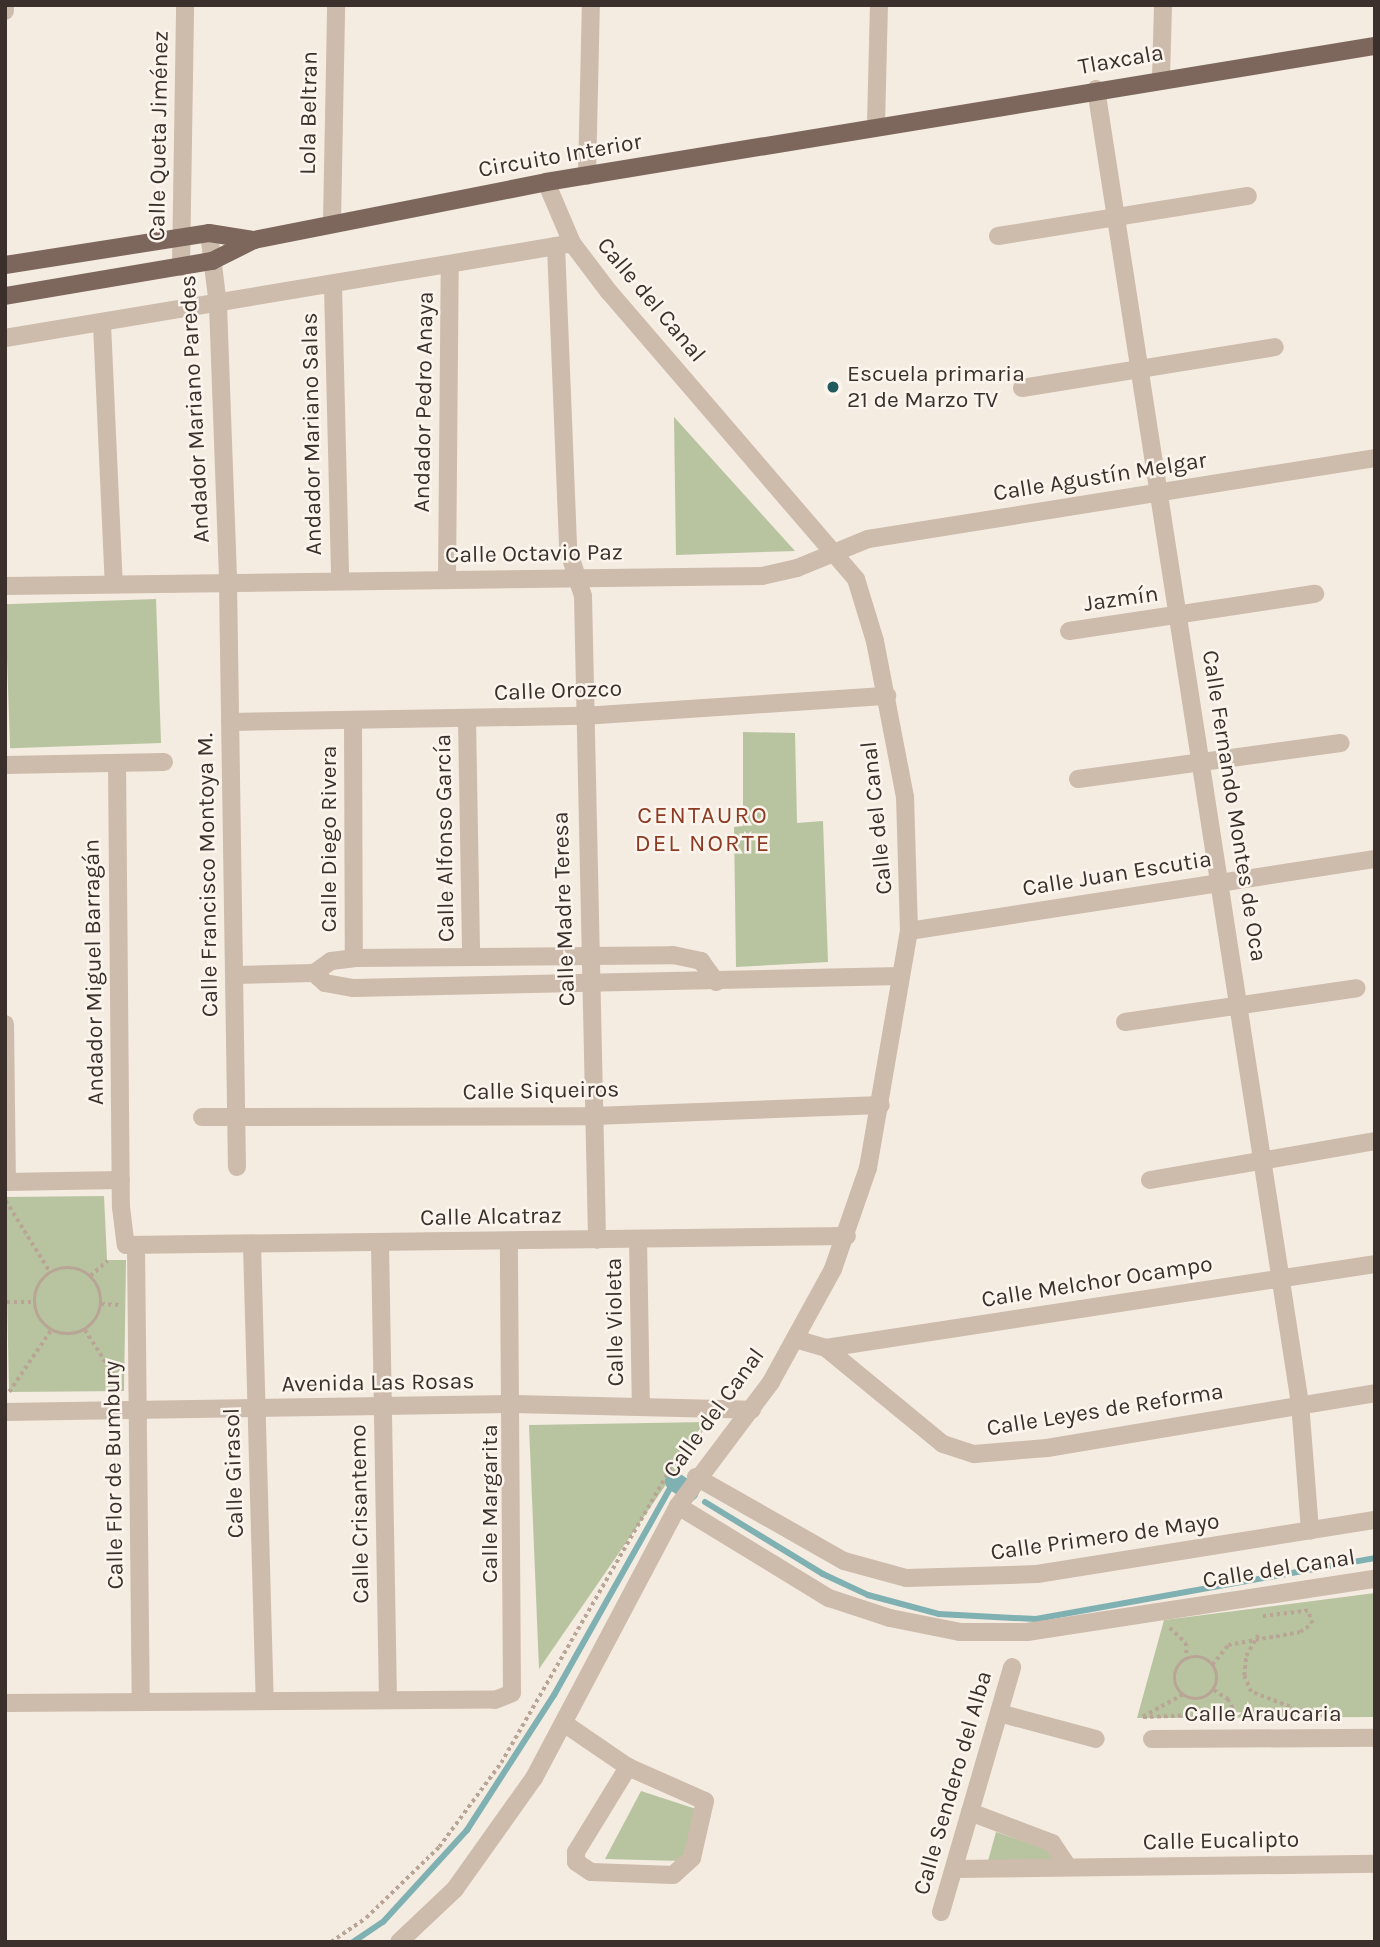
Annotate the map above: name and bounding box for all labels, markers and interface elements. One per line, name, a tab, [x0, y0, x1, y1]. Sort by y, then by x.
street label: Calle Queta Jiménez	[143, 31, 175, 241]
street label: Tlaxcala	[1076, 39, 1166, 81]
street label: Lola Beltran	[294, 51, 324, 175]
street label: Circuito Interior	[476, 128, 644, 184]
street label: Calle del Canal	[591, 232, 711, 368]
street label: Andador Mariano Paredes	[174, 274, 216, 544]
street label: Andador Pedro Anaya	[408, 291, 440, 513]
street label: Andador Mariano Salas	[296, 312, 328, 556]
place label: Escuela primaria 21 de Marzo TV	[847, 360, 1025, 414]
marker: Escuela primaria 21 de Marzo TV	[825, 379, 841, 395]
street label: Calle Agustín Melgar	[991, 447, 1209, 507]
street label: Calle Octavio Paz	[445, 539, 623, 569]
street label: Jazmín	[1082, 580, 1160, 618]
street label: Calle Fernando Montes de Oca	[1196, 648, 1272, 964]
street label: Calle Orozco	[494, 675, 622, 707]
street label: Calle Francisco Montoya M.	[192, 733, 224, 1017]
street label: Calle Alfonso García	[429, 734, 461, 942]
street label: Calle del Canal	[855, 740, 899, 896]
street label: Calle Diego Rivera	[315, 745, 343, 933]
district label: CENTAURO DEL NORTE	[636, 802, 770, 858]
street label: Calle Madre Teresa	[547, 811, 581, 1007]
street label: Andador Miguel Barragán	[78, 839, 110, 1105]
street label: Calle Juan Escutia	[1020, 845, 1214, 903]
street label: Calle Siqueiros	[462, 1076, 620, 1106]
street label: Calle Alcatraz	[420, 1202, 562, 1232]
street label: Calle Melchor Ocampo	[979, 1250, 1215, 1314]
street label: Calle Violeta	[600, 1257, 630, 1387]
street label: Calle del Canal	[658, 1343, 770, 1483]
street label: Calle Flor de Bumbury	[98, 1360, 130, 1590]
street label: Avenida Las Rosas	[281, 1368, 475, 1398]
street label: Calle Leyes de Reforma	[985, 1378, 1225, 1442]
street label: Calle Girasol	[218, 1407, 250, 1539]
street label: Calle Crisantemo	[345, 1424, 375, 1604]
street label: Calle Margarita	[476, 1424, 504, 1584]
street label: Calle Primero de Mayo	[989, 1507, 1221, 1567]
street label: Calle del Canal	[1201, 1543, 1357, 1595]
street label: Calle Sendero del Alba	[908, 1668, 998, 1898]
street label: Calle Araucaria	[1184, 1700, 1342, 1728]
street label: Calle Eucalipto	[1143, 1826, 1299, 1856]

